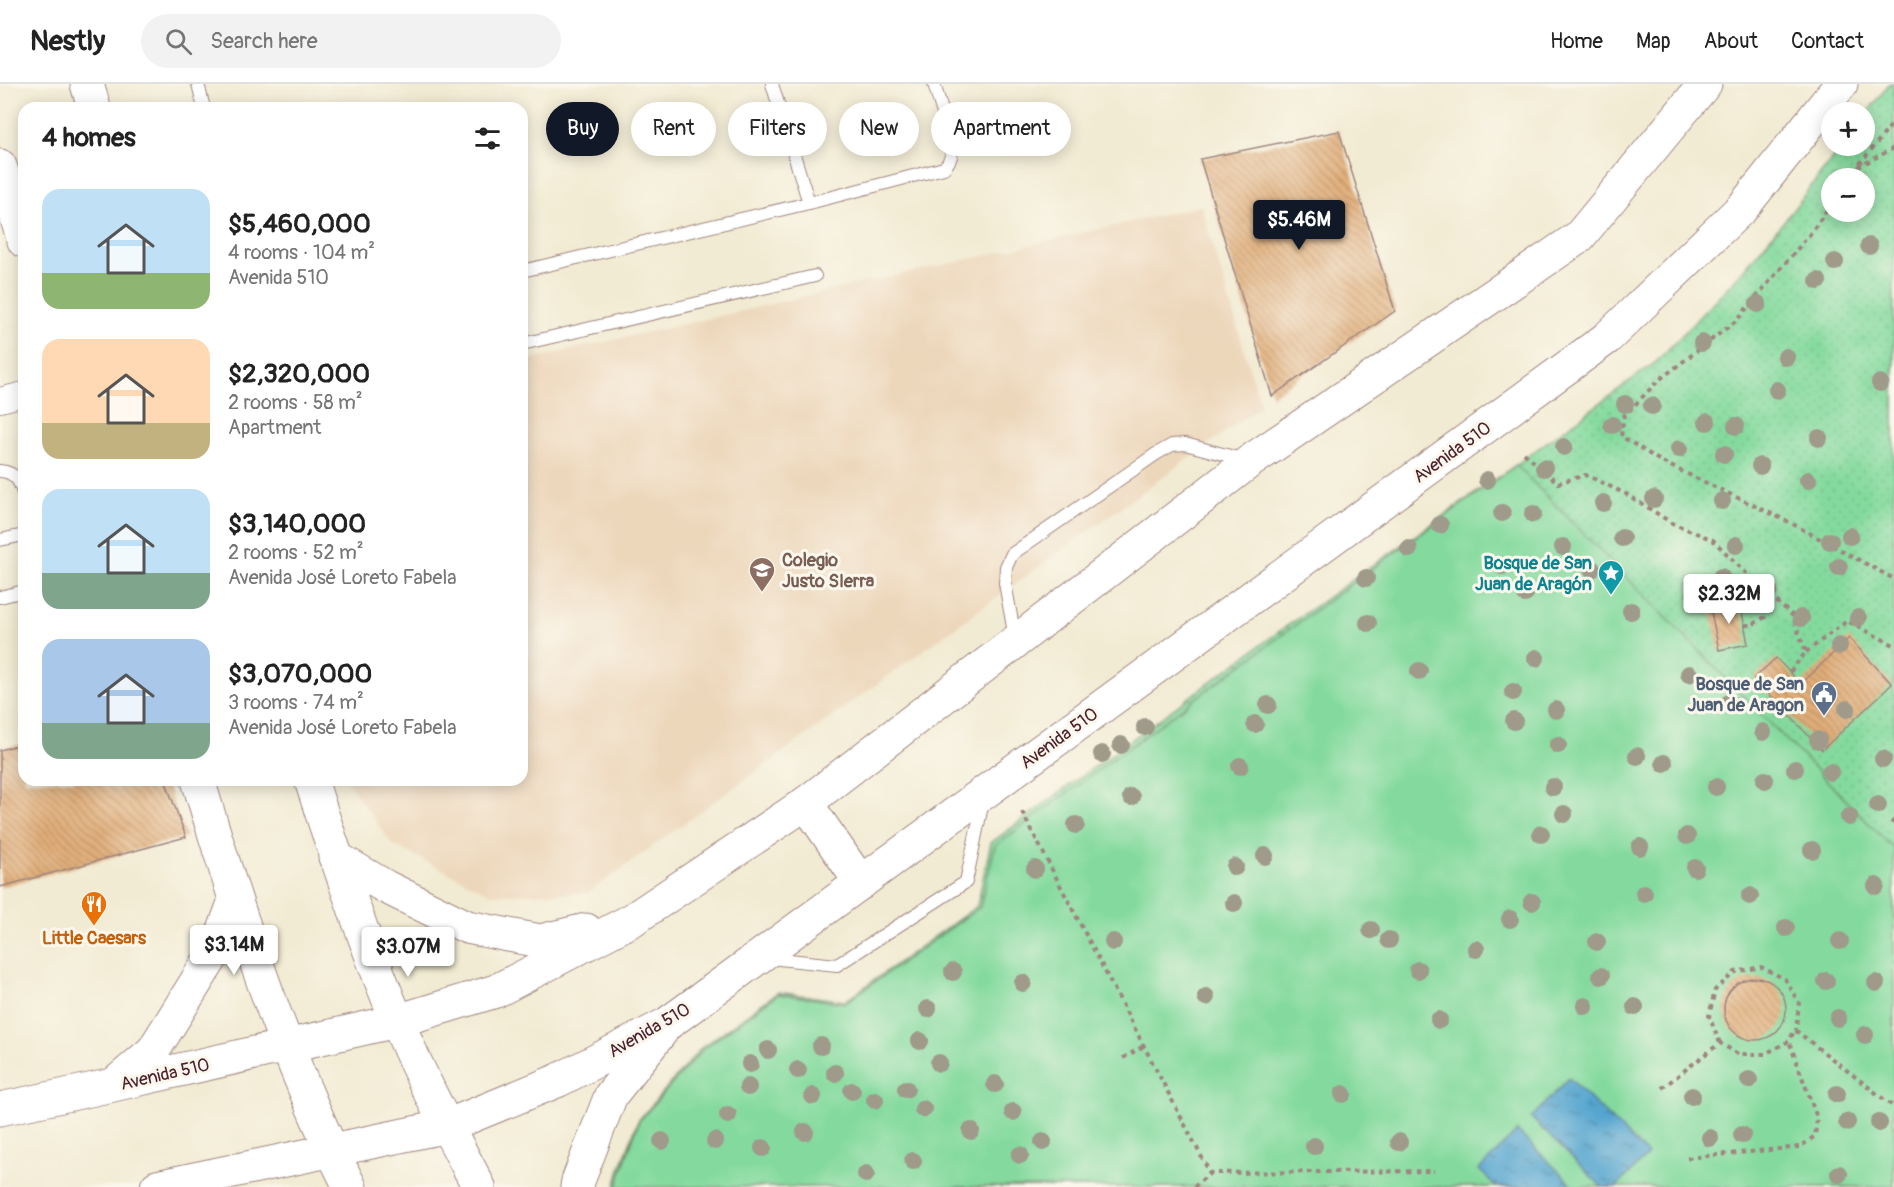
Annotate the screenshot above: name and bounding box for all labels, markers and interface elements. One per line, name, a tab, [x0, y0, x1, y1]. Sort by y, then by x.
search box	[141, 14, 561, 68]
text: Nestly	[30, 24, 105, 59]
icon: search	[162, 25, 195, 58]
text: Search here	[210, 27, 318, 55]
text: Home	[1550, 28, 1603, 55]
text: Map	[1636, 28, 1671, 55]
text: About	[1704, 28, 1758, 55]
text: Contact	[1791, 28, 1864, 55]
chip: Buy	[546, 102, 619, 156]
chip: Rent	[631, 102, 716, 156]
chip: Filters	[728, 102, 827, 156]
chip: New	[839, 102, 919, 156]
chip: Apartment	[931, 102, 1071, 156]
map controls	[1821, 102, 1875, 222]
button: +	[1821, 102, 1875, 156]
text: 4 homes	[42, 122, 136, 154]
icon: filters	[471, 122, 504, 155]
button: −	[1821, 168, 1875, 222]
pin: $5.46M	[1250, 200, 1348, 251]
text: $5.46M	[1267, 207, 1331, 232]
text: $5,460,000	[228, 208, 371, 240]
icon: home	[90, 213, 162, 285]
text: 4 rooms · 104 m²	[228, 240, 375, 265]
text: Avenida 510	[228, 265, 329, 290]
text: $2,320,000	[228, 358, 370, 390]
icon: home	[90, 363, 162, 435]
text: 2 rooms · 58 m²	[228, 390, 363, 415]
text: Apartment	[228, 415, 321, 440]
street label: Avenida 510	[1409, 416, 1496, 488]
text: $3,140,000	[228, 508, 366, 540]
icon: home	[90, 513, 162, 585]
text: 2 rooms · 52 m²	[228, 540, 364, 565]
place label: Colegio Justo SIerra	[782, 549, 875, 593]
place label: Bosque de San Juan de Aragón	[1475, 552, 1592, 596]
school or university icon: Colegio Justo SIerra	[747, 555, 777, 593]
place icon: Bosque de San Juan de Aragón	[1596, 558, 1626, 596]
text: Avenida José Loreto Fabela	[228, 565, 456, 590]
pin: $2.32M	[1680, 574, 1778, 625]
text: $2.32M	[1697, 581, 1761, 606]
text: $3,070,000	[228, 658, 372, 690]
icon: home	[90, 663, 162, 735]
place label: Bosque de San Juan de Aragon	[1687, 673, 1804, 717]
public building icon: Bosque de San Juan de Aragon	[1809, 679, 1839, 717]
text: 3 rooms · 74 m²	[228, 690, 364, 715]
street label: Avenida 510	[1016, 702, 1103, 774]
text: Avenida José Loreto Fabela	[228, 715, 456, 740]
restaurant icon: Little Caesars	[79, 889, 109, 927]
pin: $3.14M	[185, 925, 283, 976]
place label: Little Caesars	[42, 927, 147, 950]
pin: $3.07M	[359, 927, 457, 978]
text: $3.14M	[204, 932, 264, 957]
text: $3.07M	[375, 934, 441, 959]
street label: Avenida 510	[604, 998, 694, 1063]
street label: Avenida 510	[118, 1053, 212, 1096]

